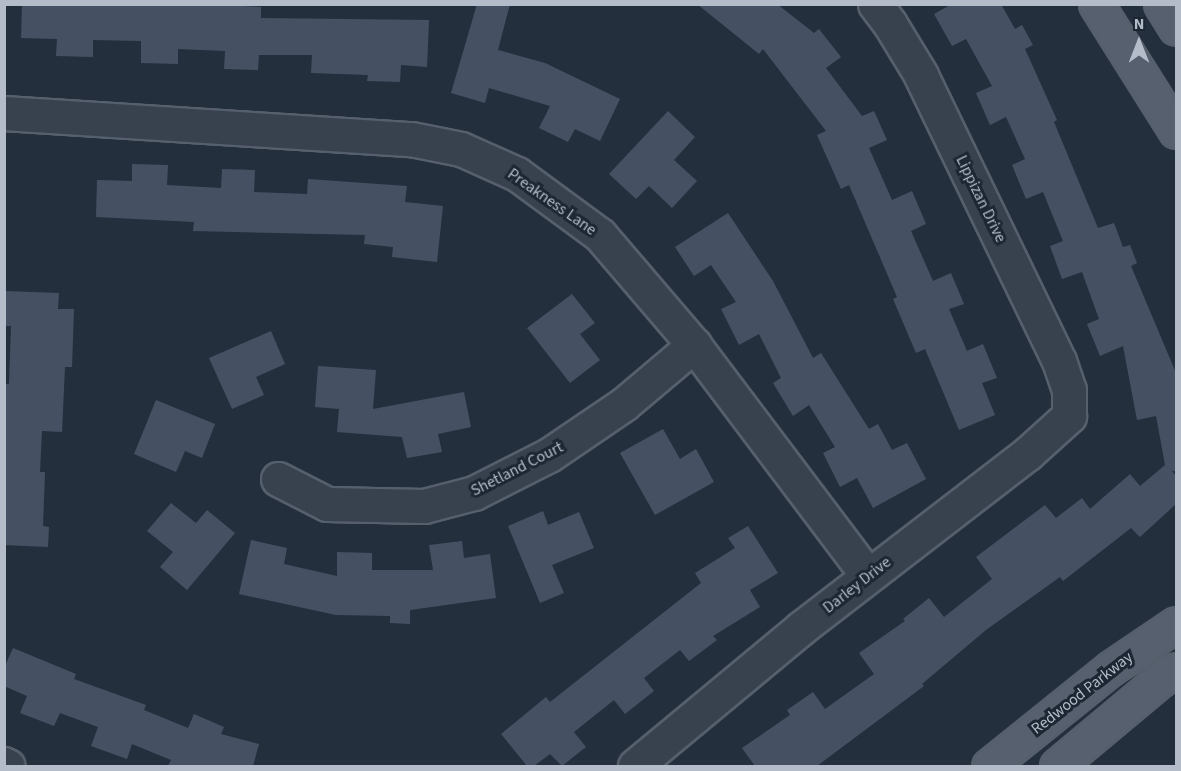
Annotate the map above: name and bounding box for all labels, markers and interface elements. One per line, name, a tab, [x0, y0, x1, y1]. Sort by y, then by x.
north arrow	[1109, 12, 1169, 72]
text: N	[1134, 13, 1144, 35]
street label: Lippizan Drive	[952, 152, 1010, 246]
street label: Preakness Lane	[504, 164, 600, 240]
street label: Shetland Court	[468, 438, 566, 500]
street label: Darley Drive	[819, 553, 895, 617]
street label: Redwood Parkway	[1027, 647, 1137, 739]

